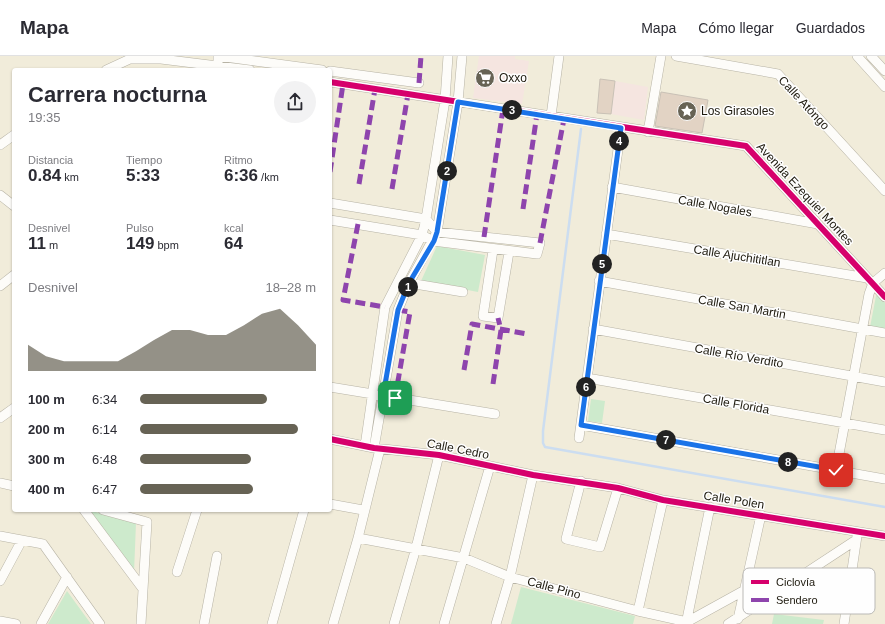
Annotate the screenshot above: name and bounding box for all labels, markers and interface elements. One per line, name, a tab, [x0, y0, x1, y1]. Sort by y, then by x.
text: Mapa	[20, 17, 69, 38]
text: Mapa	[641, 20, 676, 36]
text: Cómo llegar	[698, 20, 774, 36]
text: Guardados	[796, 20, 865, 36]
supermarket icon: Oxxo	[474, 67, 496, 89]
place label: Oxxo	[499, 71, 527, 85]
street label: Calle Atóngo	[776, 73, 833, 133]
button: share	[274, 81, 316, 123]
text: Carrera nocturna	[28, 82, 207, 107]
pin: 3	[502, 100, 522, 120]
place icon: Los Girasoles	[676, 100, 698, 122]
text: 3	[509, 104, 515, 116]
place label: Los Girasoles	[701, 104, 774, 118]
text: 19:35	[28, 110, 61, 125]
pin: 4	[609, 131, 629, 151]
text: 4	[616, 135, 622, 147]
street label: Avenida Ezequiel Montes	[754, 140, 856, 248]
text: Distancia	[28, 154, 73, 166]
text: Tiempo	[126, 154, 162, 166]
text: Ritmo	[224, 154, 253, 166]
pin: 2	[437, 161, 457, 181]
text: 2	[444, 165, 450, 177]
text: 0.84	[28, 166, 61, 185]
text: 5:33	[126, 166, 160, 185]
text: 6:36	[224, 166, 258, 185]
text: km	[61, 171, 79, 183]
text: /km	[258, 171, 279, 183]
street label: Calle Nogales	[677, 193, 753, 219]
text: Desnivel	[28, 222, 70, 234]
text: Pulso	[126, 222, 154, 234]
text: kcal	[224, 222, 244, 234]
text: 11	[28, 234, 46, 253]
text: 149	[126, 234, 154, 253]
text: 64	[224, 234, 243, 253]
text: m	[46, 239, 58, 251]
text: bpm	[154, 239, 179, 251]
street label: Calle Ajuchititlan	[692, 242, 782, 270]
pin: 5	[592, 254, 612, 274]
text: 5	[599, 258, 605, 270]
pin: 1	[398, 277, 418, 297]
text: Desnivel	[28, 280, 78, 295]
text: 18–28 m	[265, 280, 316, 295]
text: 1	[405, 281, 411, 293]
street label: Calle San Martin	[697, 292, 787, 322]
street label: Calle Río Verdito	[693, 341, 785, 371]
pin: 6	[576, 377, 596, 397]
pin	[378, 381, 412, 415]
text: 6	[583, 381, 589, 393]
icon: arrive	[384, 387, 406, 409]
street label: Calle Florida	[702, 391, 771, 417]
text: 100 m	[28, 392, 65, 407]
text: 6:34	[92, 392, 117, 407]
text: 200 m	[28, 422, 65, 437]
text: 6:14	[92, 422, 117, 437]
pin: 7	[656, 430, 676, 450]
text: 7	[663, 434, 669, 446]
street label: Calle Cedro	[426, 436, 491, 462]
text: 300 m	[28, 452, 65, 467]
text: 6:48	[92, 452, 117, 467]
pin: 8	[778, 452, 798, 472]
pin	[819, 453, 853, 487]
text: 8	[785, 456, 791, 468]
icon: check	[825, 459, 847, 481]
text: 400 m	[28, 482, 65, 497]
text: 6:47	[92, 482, 117, 497]
street label: Calle Polen	[703, 488, 765, 512]
legend	[743, 568, 875, 614]
street label: Calle Pino	[526, 574, 583, 602]
text: Ciclovía	[776, 576, 816, 588]
text: Sendero	[776, 594, 818, 606]

